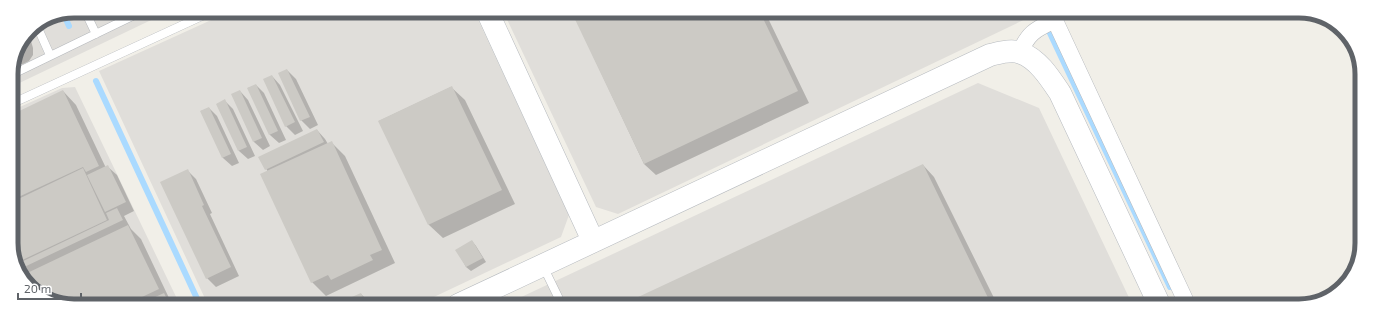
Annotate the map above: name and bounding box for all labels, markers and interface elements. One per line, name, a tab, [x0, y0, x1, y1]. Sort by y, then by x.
scale bar	[18, 275, 81, 301]
text: 20 m	[24, 281, 51, 295]

